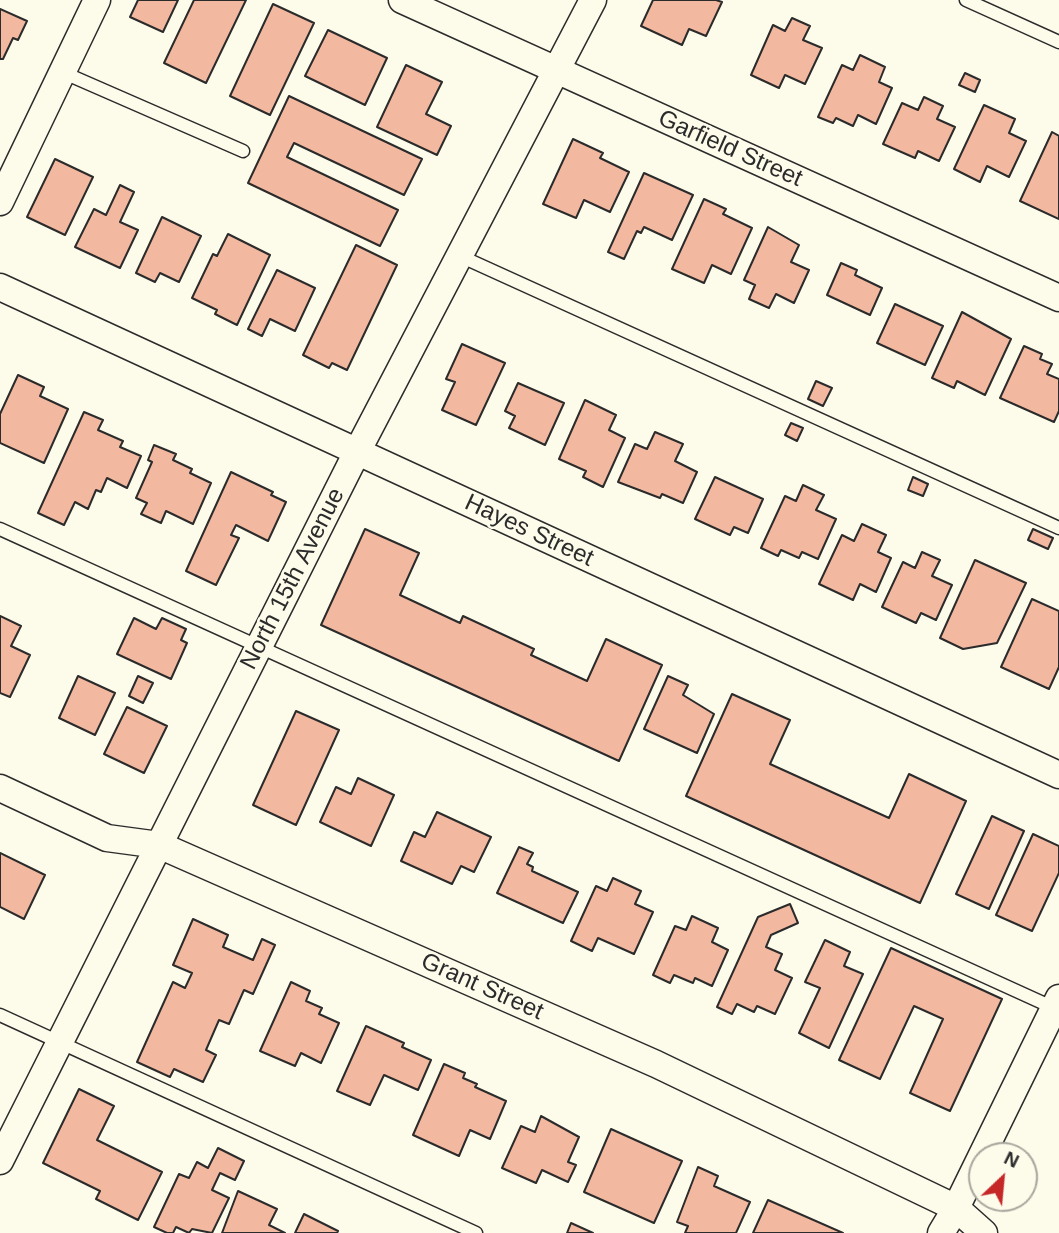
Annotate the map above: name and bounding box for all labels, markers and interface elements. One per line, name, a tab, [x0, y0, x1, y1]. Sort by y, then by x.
street label: Garfield Street	[653, 104, 807, 194]
street label: North 15th Avenue	[235, 483, 351, 675]
street label: Hayes Street	[460, 489, 598, 573]
street label: Grant Street	[416, 947, 548, 1027]
north arrow	[968, 1142, 1038, 1212]
text: N	[1001, 1147, 1022, 1172]

